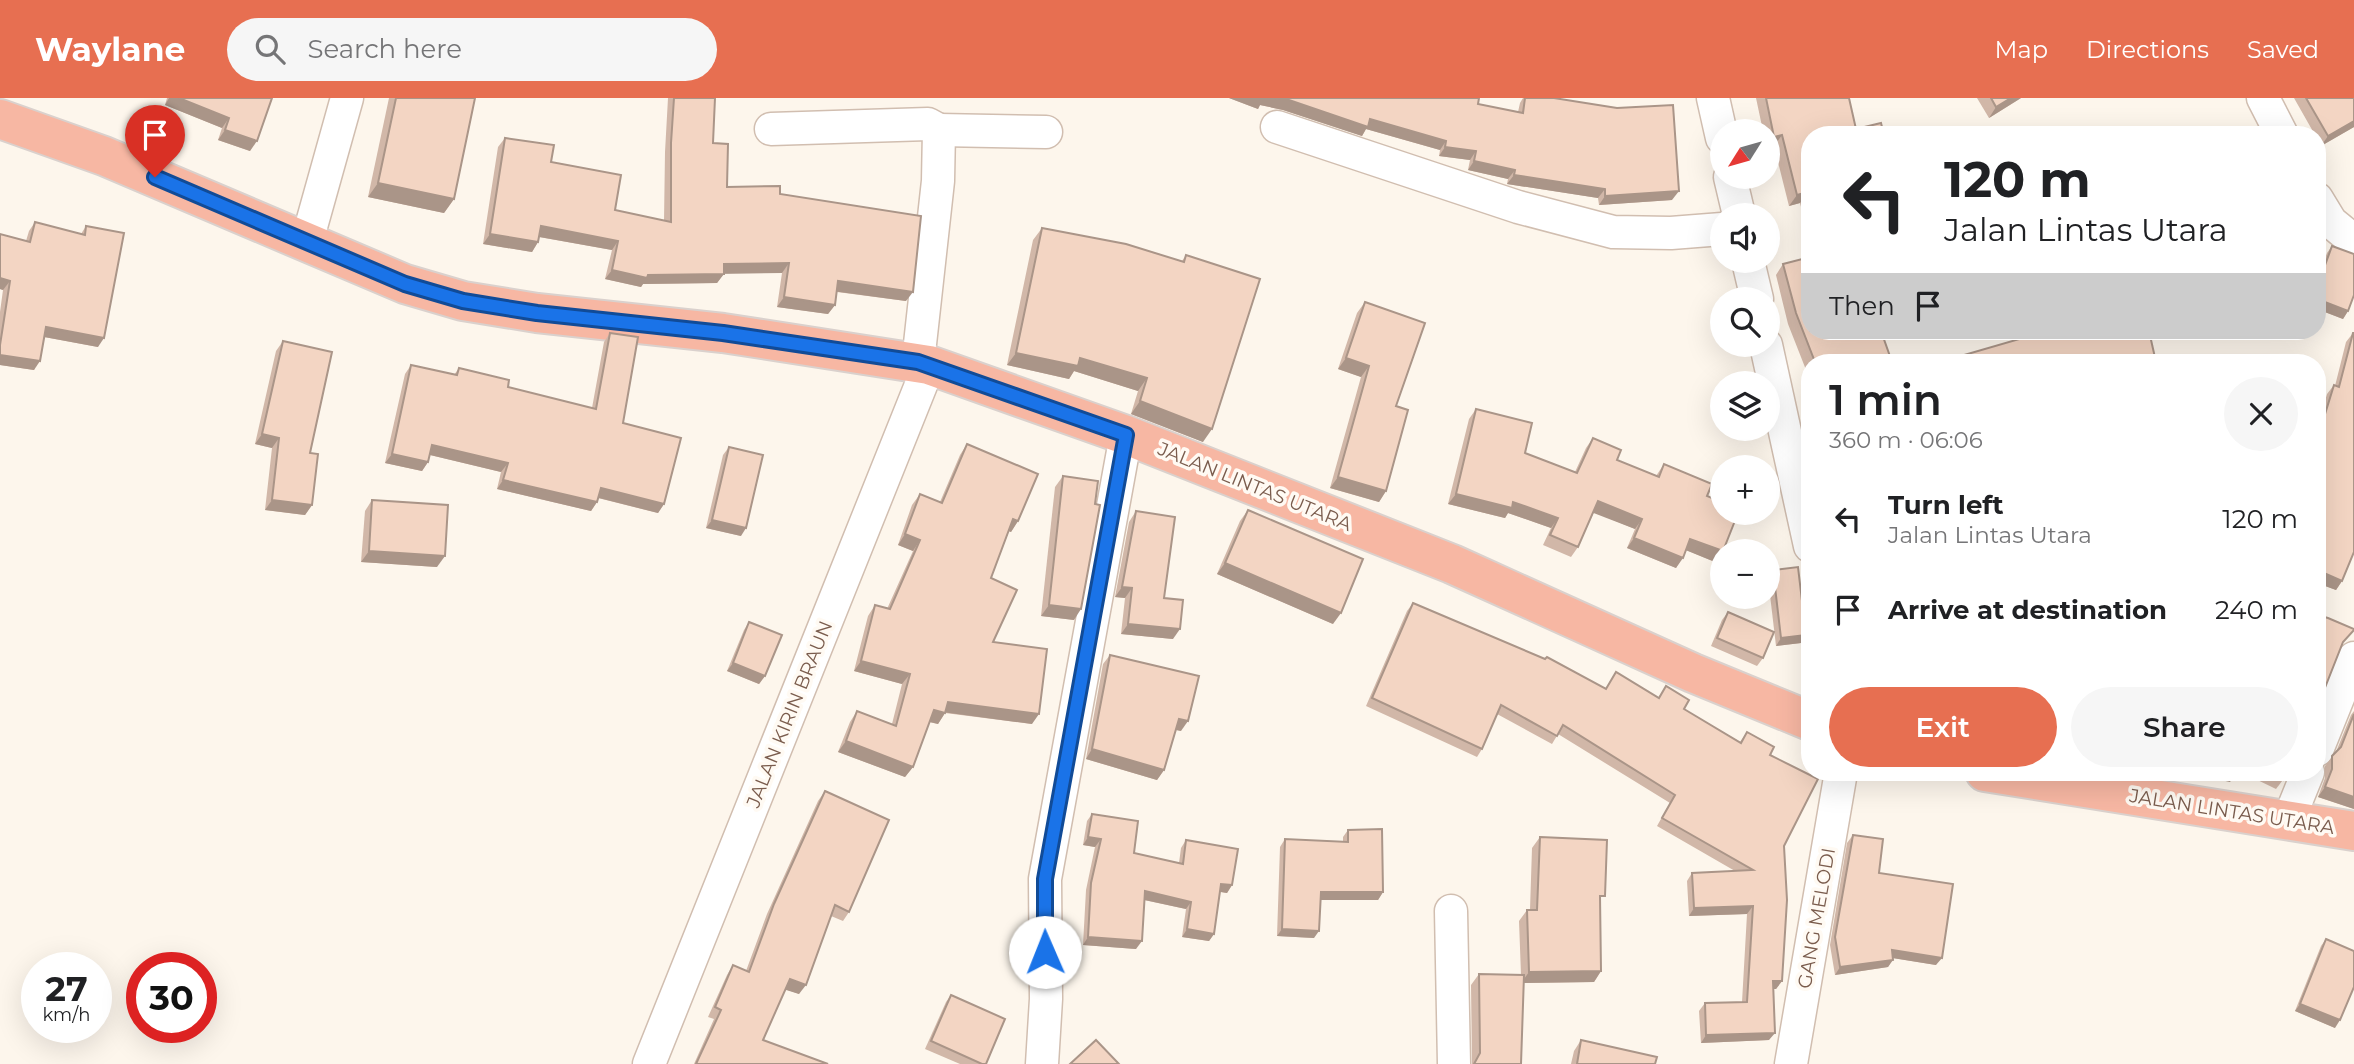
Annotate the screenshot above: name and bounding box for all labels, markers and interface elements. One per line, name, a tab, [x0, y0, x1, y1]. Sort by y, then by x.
search box	[227, 18, 717, 81]
text: Waylane	[35, 29, 185, 69]
icon: search	[251, 30, 289, 68]
text: Search here	[307, 33, 462, 65]
text: Map	[1995, 35, 2048, 64]
text: Directions	[2086, 35, 2209, 64]
text: Saved	[2247, 35, 2319, 64]
pin	[125, 105, 185, 177]
icon: arrive	[136, 116, 174, 154]
north arrow	[1710, 119, 1780, 189]
map controls	[1710, 119, 1780, 609]
text: 120 m	[1944, 150, 2091, 209]
icon: left	[1829, 154, 1920, 245]
button: sound	[1710, 203, 1780, 273]
text: Jalan Lintas Utara	[1944, 210, 2228, 249]
button: search	[1710, 287, 1780, 357]
icon: arrive	[1909, 287, 1947, 325]
text: Then	[1829, 290, 1895, 322]
button: layers	[1710, 371, 1780, 441]
text: 1 min	[1829, 374, 1942, 426]
button: close	[2224, 377, 2298, 451]
text: 360 m · 06:06	[1829, 426, 1983, 454]
street label: JALAN LINTAS UTARA	[1154, 437, 1355, 536]
button: +	[1710, 455, 1780, 525]
text: Turn left	[1888, 489, 2004, 521]
icon: left	[1829, 500, 1867, 538]
text: 120 m	[2222, 503, 2298, 535]
text: Jalan Lintas Utara	[1888, 521, 2092, 549]
button: −	[1710, 539, 1780, 609]
icon: arrive	[1829, 591, 1867, 629]
text: Arrive at destination	[1888, 594, 2167, 626]
text: 240 m	[2215, 594, 2298, 626]
street label: JALAN KIRIN BRAUN	[741, 618, 837, 812]
button: Exit	[1829, 687, 2057, 767]
button: Share	[2071, 687, 2298, 767]
street label: JALAN LINTAS UTARA	[2127, 784, 2336, 839]
street label: GANG MELODI	[1793, 846, 1840, 990]
position arrow	[1008, 915, 1082, 989]
speed limit sign: 30	[126, 952, 217, 1043]
text: 27	[45, 967, 88, 1010]
text: km/h	[42, 1004, 91, 1026]

